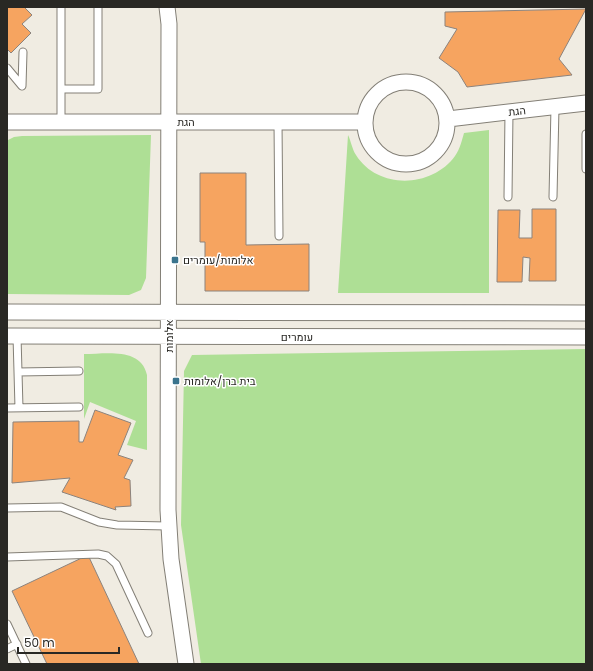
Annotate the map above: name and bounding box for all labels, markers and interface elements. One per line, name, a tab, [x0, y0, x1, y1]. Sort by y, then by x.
street label: הגת	[507, 102, 527, 120]
street label: הגת	[177, 114, 195, 130]
place label: אלומות/עומרים	[183, 252, 254, 268]
marker: אלומות/עומרים	[170, 255, 180, 265]
street label: אלומות	[161, 319, 177, 353]
street label: עומרים	[281, 329, 313, 345]
place label: בית ברן/אלומות	[184, 373, 256, 389]
marker: בית ברן/אלומות	[171, 376, 181, 386]
scale bar	[18, 629, 119, 655]
text: 50 m	[24, 634, 55, 651]

